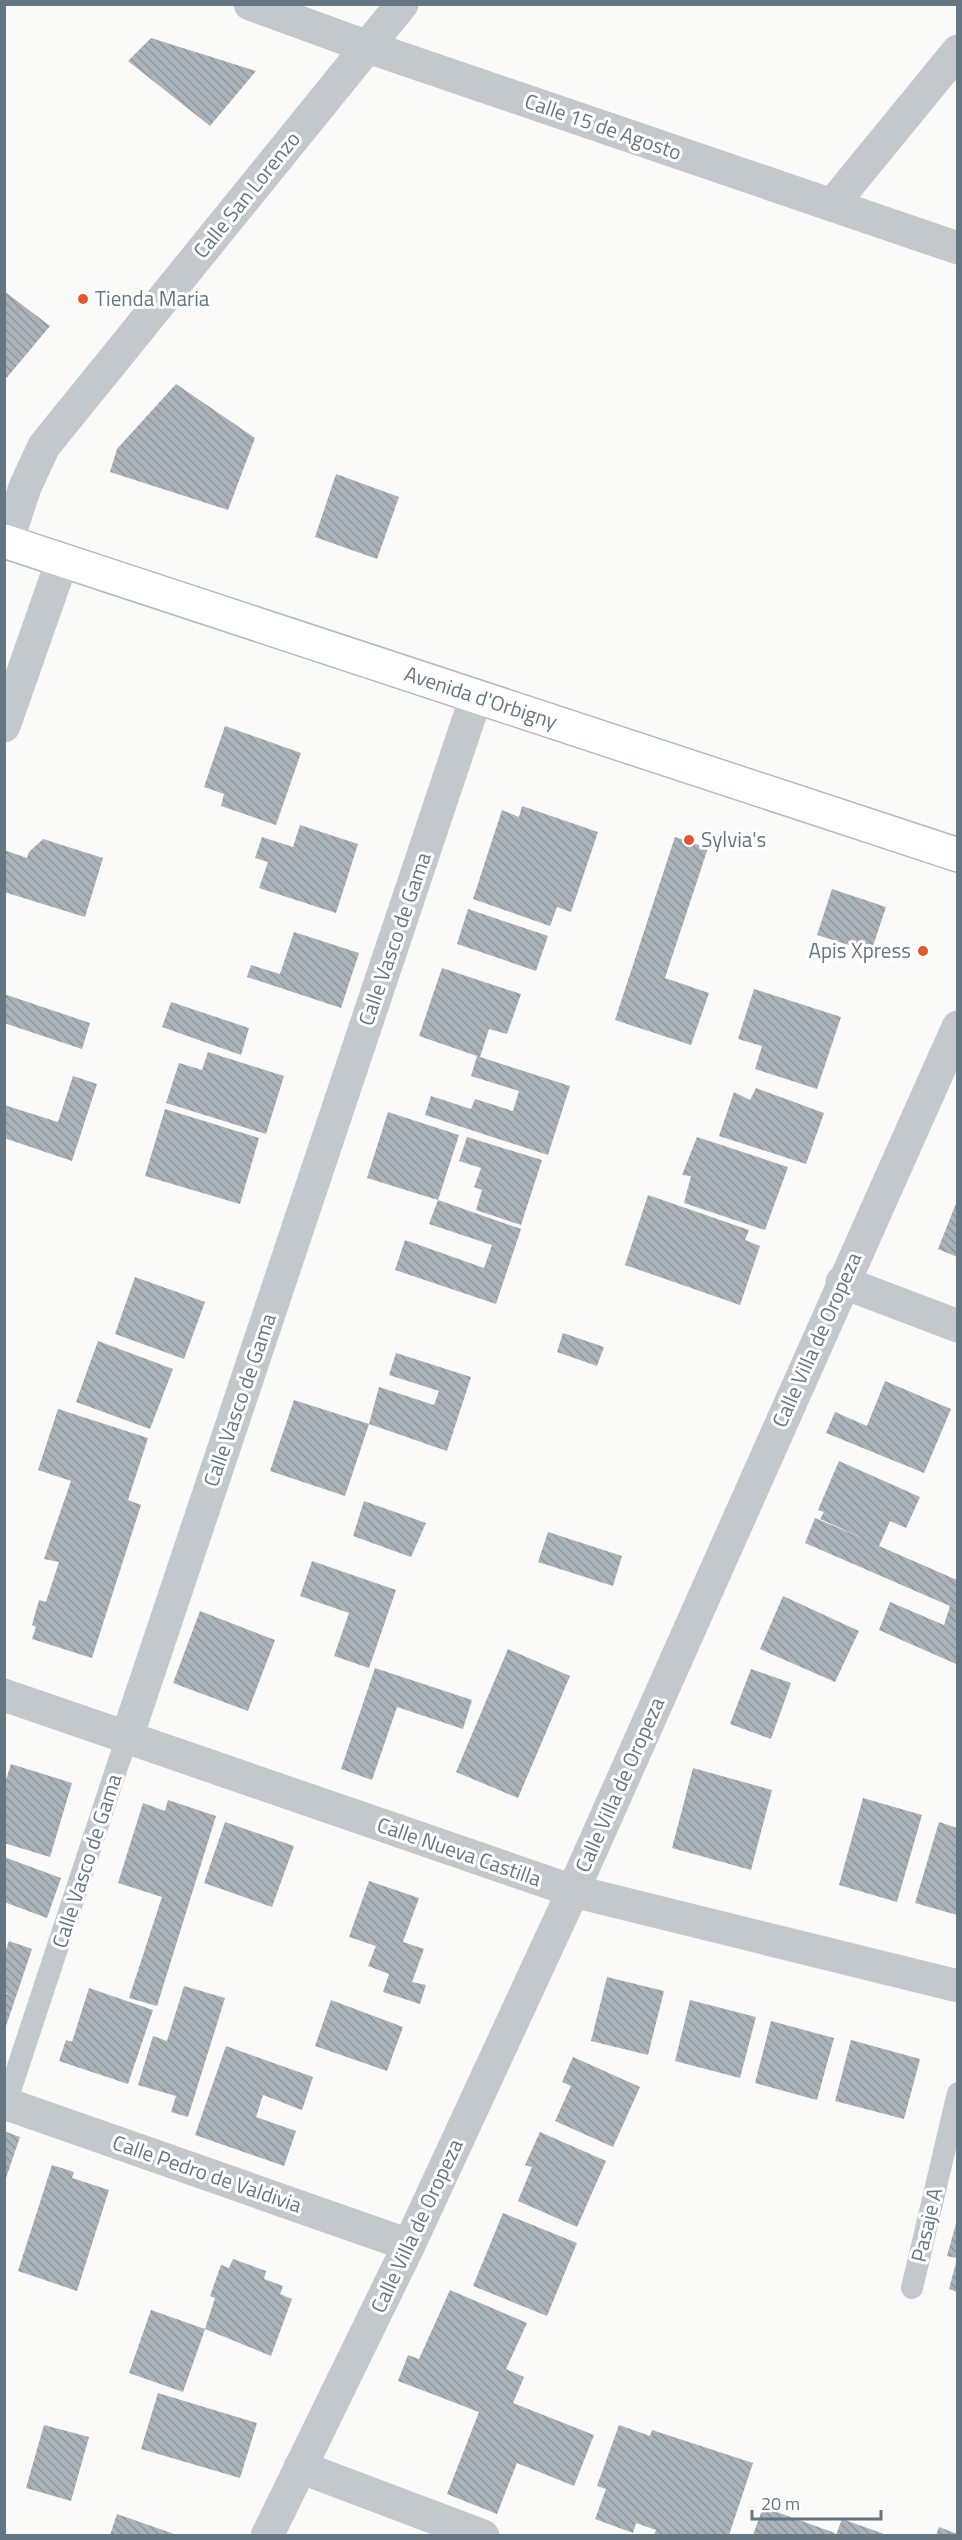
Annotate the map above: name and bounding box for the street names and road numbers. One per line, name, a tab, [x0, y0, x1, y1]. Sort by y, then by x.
street label: Calle 15 de Agosto	[521, 84, 686, 168]
street label: Calle San Lorenzo	[185, 124, 308, 265]
street label: Avenida d'Orbigny	[401, 657, 562, 737]
street label: Calle Vasco de Gama	[349, 847, 439, 1030]
street label: Calle Villa de Oropeza	[763, 1246, 869, 1432]
street label: Calle Vasco de Gama	[194, 1308, 284, 1491]
street label: Calle Villa de Oropeza	[566, 1691, 672, 1877]
street label: Calle Vasco de Gama	[43, 1769, 129, 1952]
street label: Calle Nueva Castilla	[373, 1808, 546, 1894]
street label: Calle Pedro de Valdivia	[109, 2126, 307, 2221]
street label: Calle Villa de Oropeza	[362, 2133, 471, 2318]
street label: Pasaje A	[902, 2184, 950, 2265]

